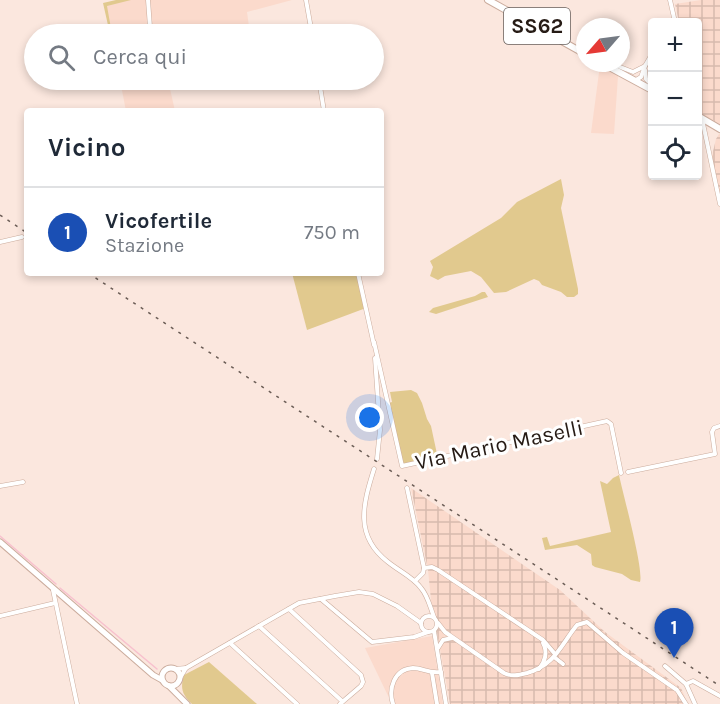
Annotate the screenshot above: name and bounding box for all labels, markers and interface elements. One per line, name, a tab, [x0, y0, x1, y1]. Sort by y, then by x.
road number: SS62	[504, 8, 570, 44]
north arrow	[576, 18, 630, 72]
map controls	[648, 18, 702, 180]
button: +	[648, 18, 702, 72]
search box	[24, 24, 384, 90]
icon: search	[45, 41, 78, 74]
text: Cerca qui	[93, 44, 187, 70]
button: −	[648, 72, 702, 126]
button: locate	[648, 126, 702, 180]
text: Vicino	[48, 132, 125, 163]
text: Vicofertile	[105, 208, 212, 234]
text: 1	[64, 221, 71, 244]
text: 750 m	[304, 221, 360, 244]
text: Stazione	[105, 234, 184, 257]
your location	[355, 403, 384, 432]
street label: Via Mario Maselli	[413, 414, 586, 475]
pin: 1	[654, 608, 694, 658]

